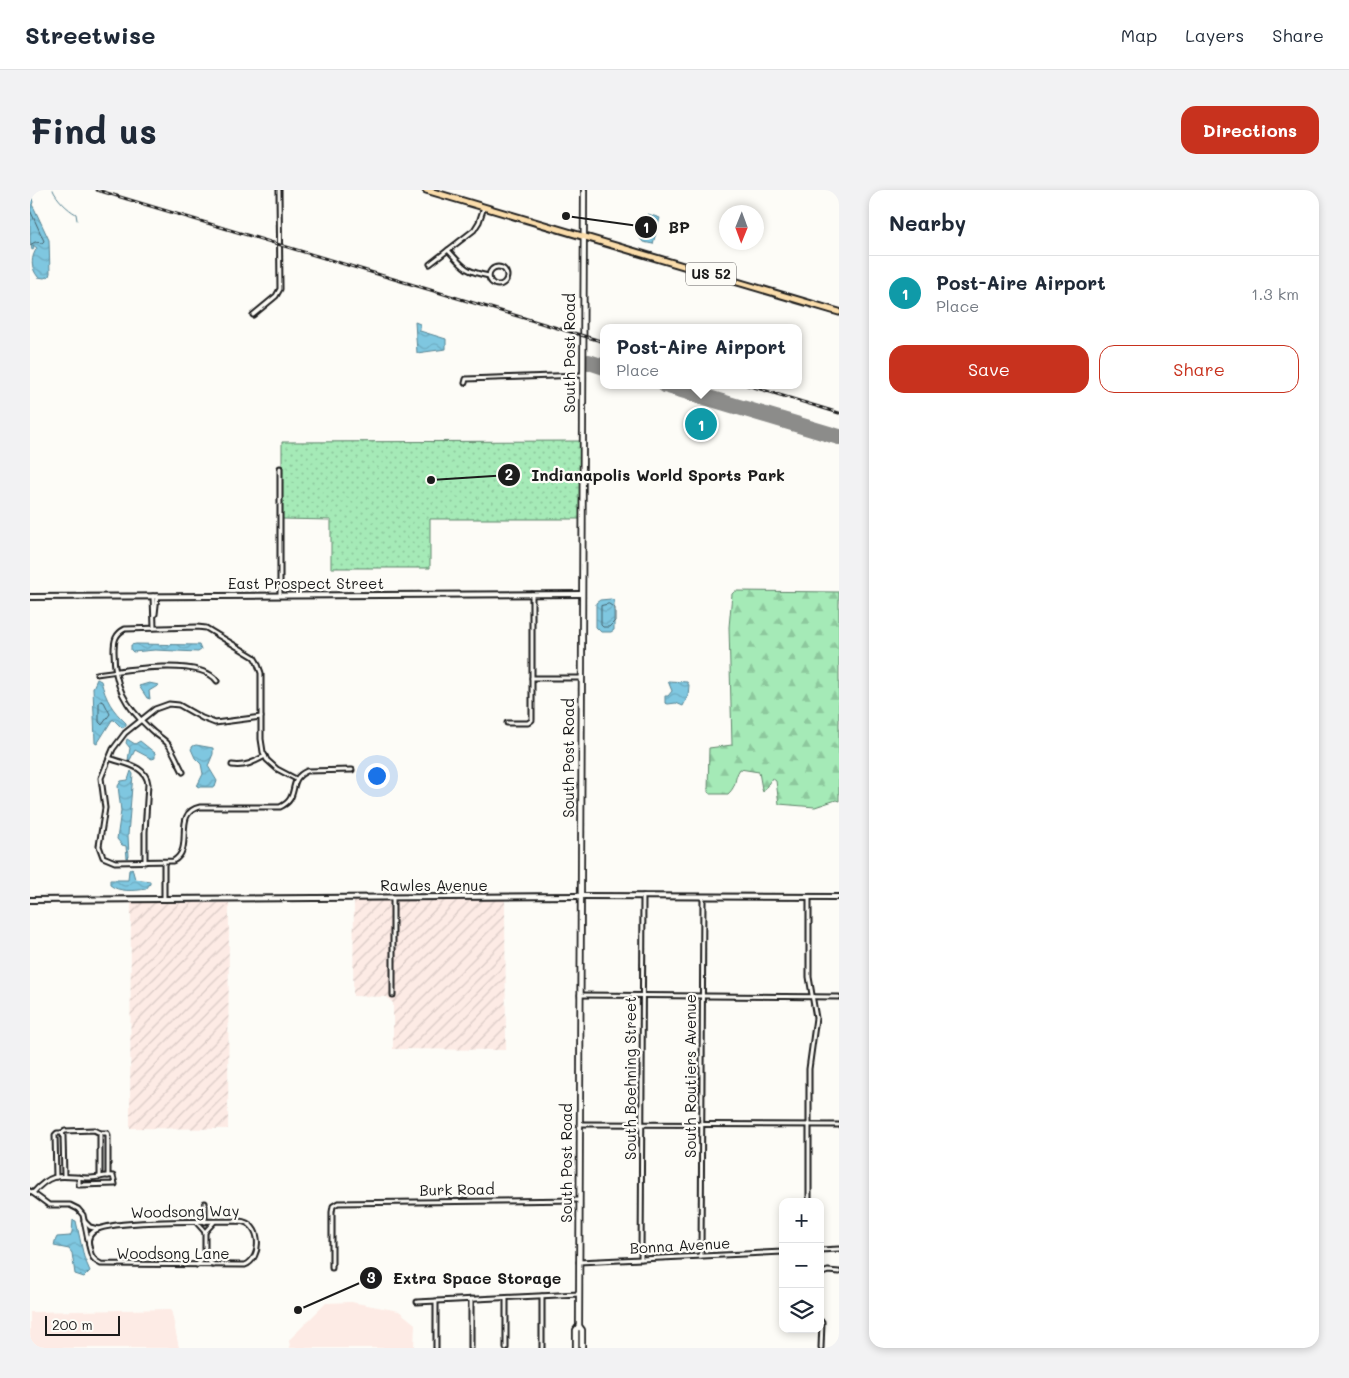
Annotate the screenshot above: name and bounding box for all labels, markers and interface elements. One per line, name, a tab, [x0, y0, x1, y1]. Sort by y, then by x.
text: Streetwise	[25, 19, 155, 50]
text: Map	[1121, 23, 1157, 47]
text: Layers	[1185, 23, 1244, 47]
text: Share	[1272, 23, 1324, 47]
button: Directions	[1181, 106, 1319, 154]
text: Find us	[30, 107, 157, 153]
north arrow	[719, 205, 764, 250]
text: Nearby	[889, 209, 966, 236]
callout: BP	[633, 212, 700, 243]
text: BP	[668, 216, 690, 237]
text: 1	[643, 217, 649, 237]
road number: US 52	[686, 262, 736, 286]
text: Post-Aire Airport	[936, 270, 1106, 295]
text: 1	[901, 283, 909, 304]
text: 1.3 km	[1251, 283, 1299, 304]
street label: South Post Road	[559, 293, 579, 413]
text: Place	[936, 295, 979, 316]
popup	[600, 324, 802, 389]
text: Post-Aire Airport	[616, 334, 786, 359]
button: Save	[889, 345, 1089, 393]
button: Share	[1099, 345, 1299, 393]
text: Place	[616, 359, 659, 380]
pin: 1	[685, 405, 717, 443]
callout: Indianapolis World Sports Park	[496, 460, 795, 491]
text: 2	[505, 464, 513, 484]
text: Indianapolis World Sports Park	[531, 464, 785, 485]
street label: East Prospect Street	[228, 573, 384, 593]
street label: South Post Road	[558, 698, 578, 818]
your location	[364, 763, 390, 789]
street label: Rawles Avenue	[380, 875, 488, 895]
street label: South Routiers Avenue	[680, 994, 700, 1158]
street label: South Boehning Street	[620, 996, 640, 1160]
street label: South Post Road	[556, 1103, 576, 1223]
street label: Burk Road	[419, 1178, 495, 1200]
map controls	[779, 1198, 824, 1333]
button: +	[779, 1198, 824, 1243]
street label: Woodsong Way	[130, 1200, 240, 1222]
street label: Bonna Avenue	[629, 1232, 731, 1258]
street label: Woodsong Lane	[116, 1243, 230, 1263]
button: −	[779, 1243, 824, 1288]
callout: Extra Space Storage	[358, 1263, 572, 1294]
text: 3	[366, 1267, 376, 1287]
text: Extra Space Storage	[393, 1267, 561, 1288]
button: layers	[779, 1288, 824, 1333]
scale bar	[45, 1313, 120, 1336]
text: 200 m	[52, 1315, 93, 1334]

